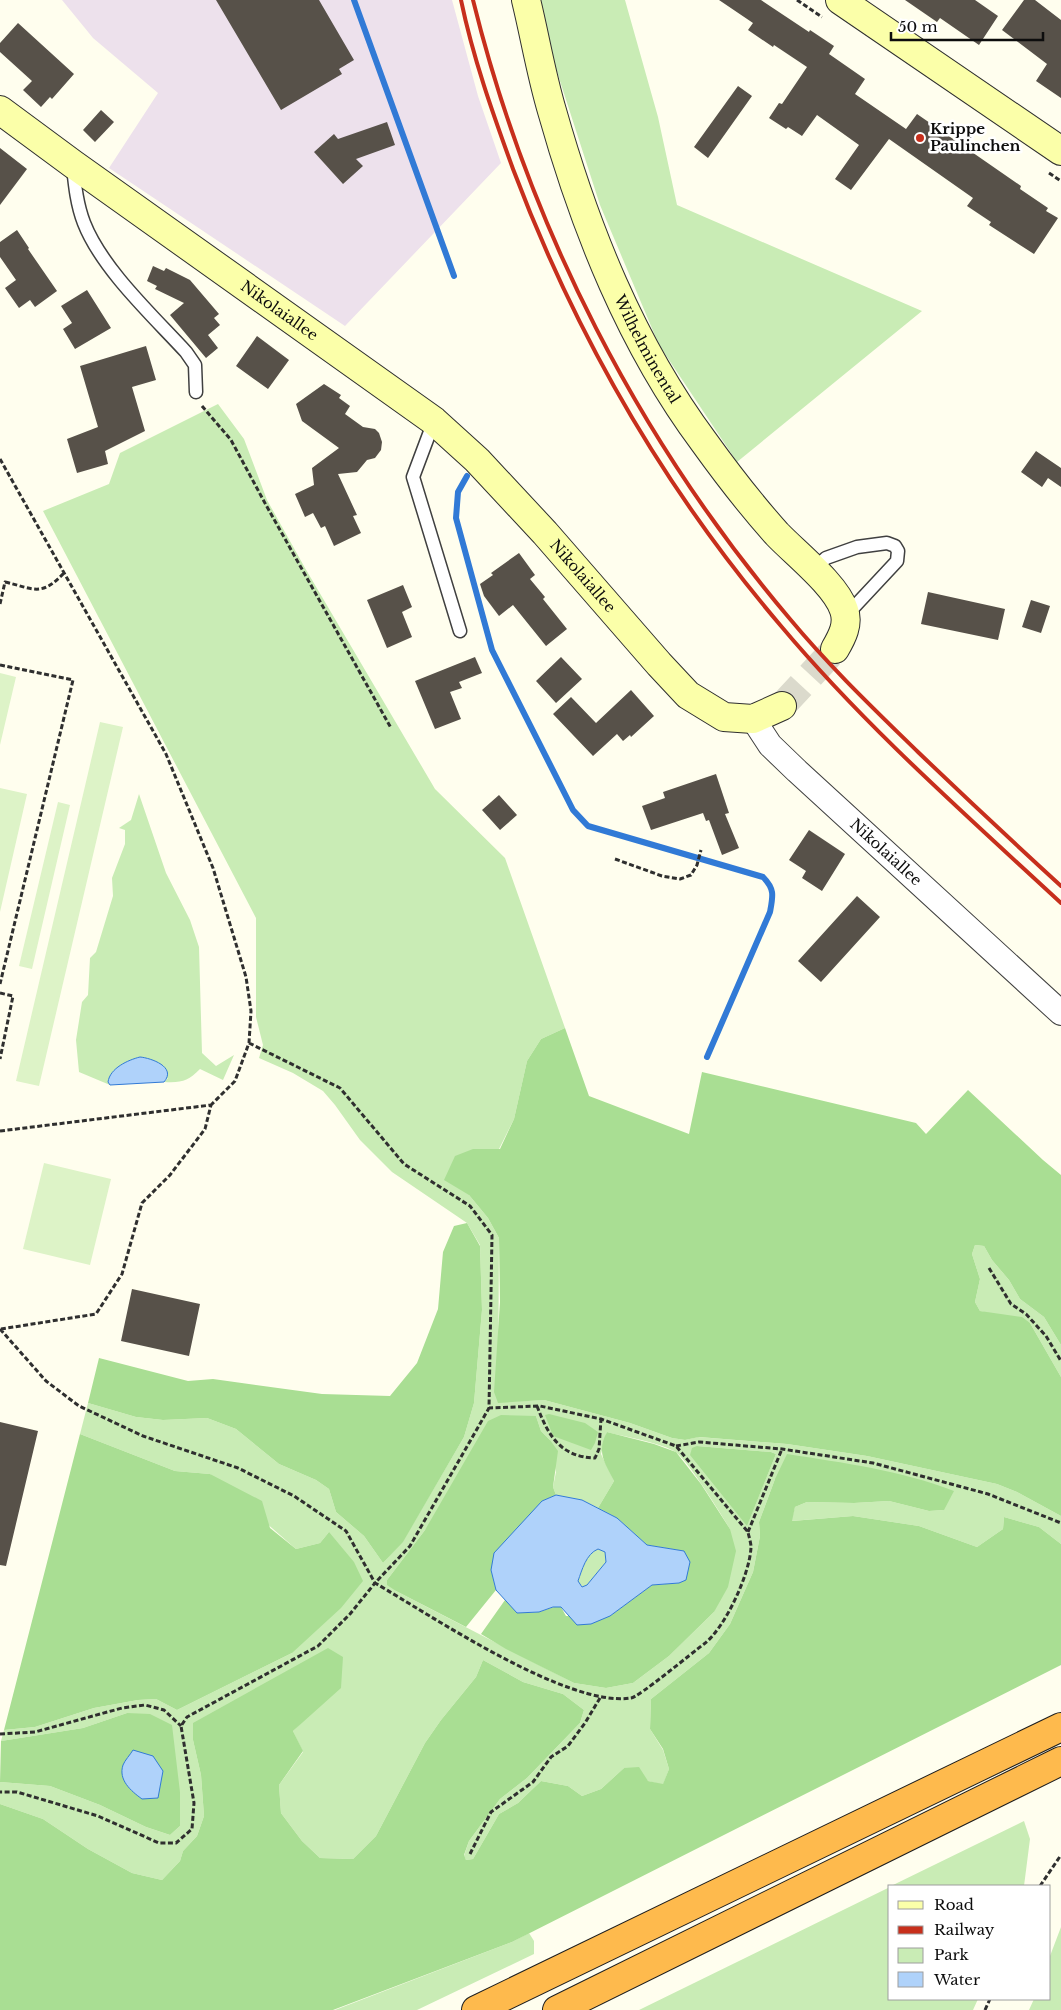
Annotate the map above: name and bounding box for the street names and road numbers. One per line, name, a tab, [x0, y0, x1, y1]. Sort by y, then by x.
street label: Nikolaiallee	[237, 276, 322, 344]
street label: Wilhelminental	[610, 291, 685, 407]
street label: Nikolaiallee	[546, 535, 620, 616]
street label: Nikolaiallee	[846, 814, 926, 890]

